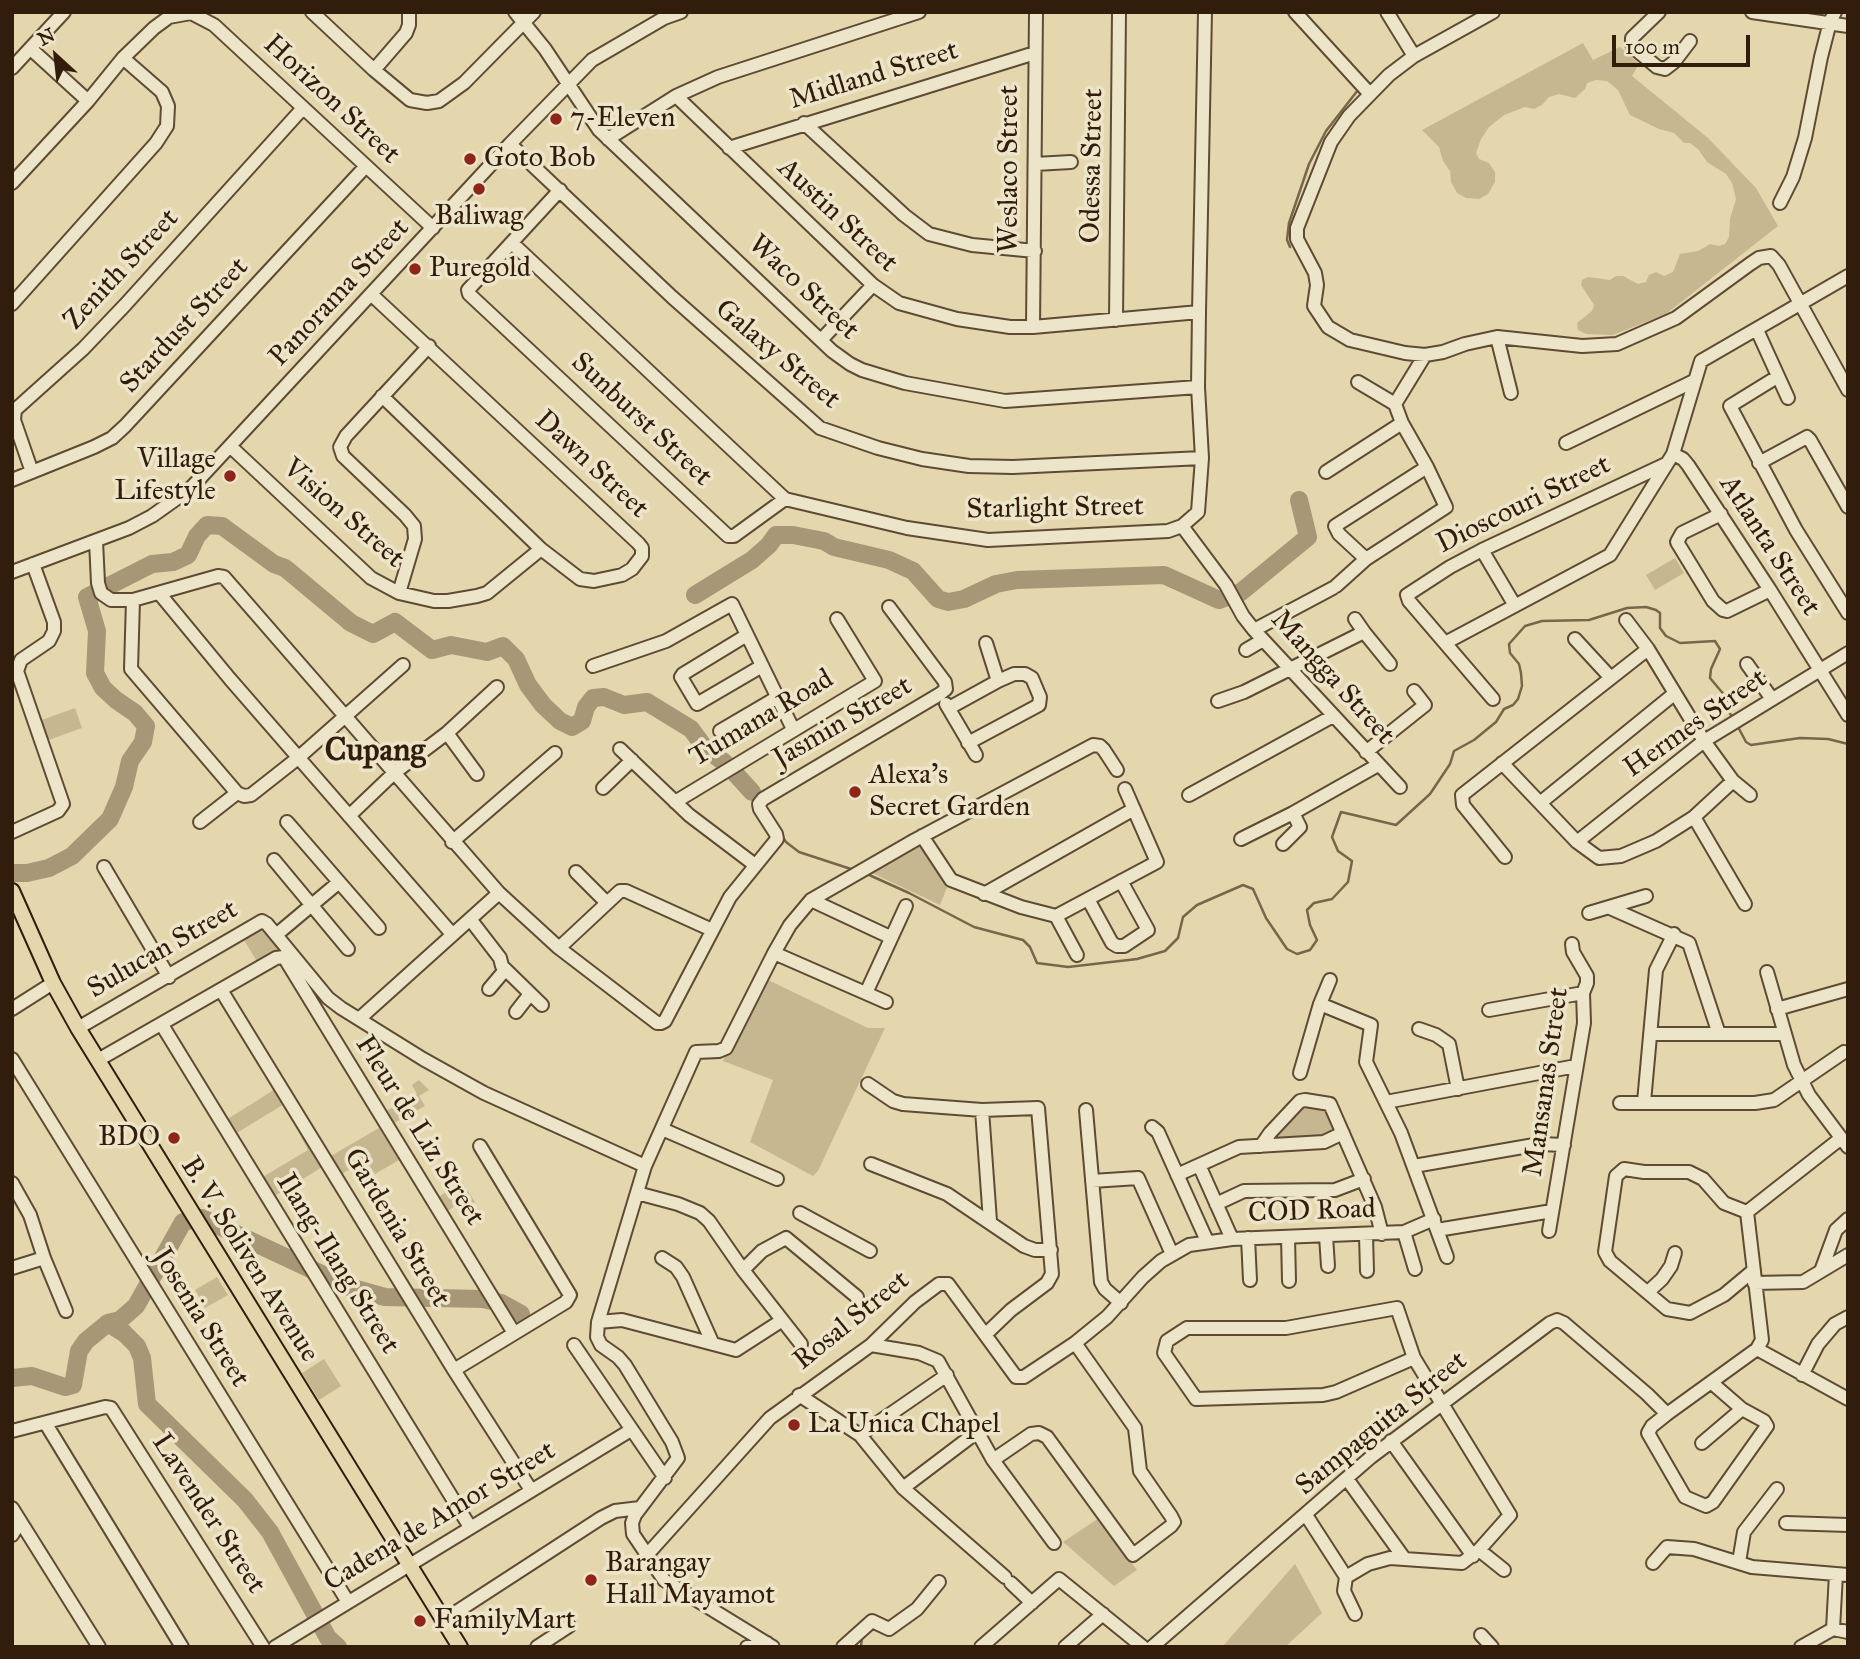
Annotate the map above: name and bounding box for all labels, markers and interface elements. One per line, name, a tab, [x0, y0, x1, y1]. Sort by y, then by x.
north arrow	[21, 21, 91, 91]
scale bar	[1615, 21, 1753, 65]
text: N	[34, 23, 59, 51]
street label: Horizon Street	[256, 28, 406, 172]
street label: Midland Street	[786, 34, 962, 118]
text: 100 m	[1625, 34, 1680, 60]
street label: Weslaco Street	[993, 85, 1027, 253]
street label: Odessa Street	[1075, 88, 1111, 244]
place label: 7-Eleven	[570, 102, 675, 136]
marker: 7-Eleven	[548, 111, 564, 127]
place label: Goto Bob	[484, 142, 595, 176]
marker: Goto Bob	[462, 151, 478, 167]
street label: Austin Street	[770, 152, 904, 280]
marker: Baliwag	[471, 181, 487, 197]
place label: Baliwag	[435, 200, 523, 234]
street label: Zenith Street	[58, 203, 186, 337]
street label: Panorama Street	[263, 212, 417, 374]
street label: Waco Street	[741, 228, 865, 348]
street label: Stardust Street	[114, 251, 256, 401]
place label: Puregold	[429, 252, 531, 286]
marker: Puregold	[407, 261, 423, 277]
street label: Galaxy Street	[708, 293, 846, 417]
street label: Sunburst Street	[563, 346, 719, 494]
street label: Dawn Street	[527, 404, 655, 526]
place label: Village Lifestyle	[114, 443, 216, 509]
street label: Dioscouri Street	[1432, 448, 1616, 562]
street label: Vision Street	[275, 452, 411, 576]
marker: Village Lifestyle	[222, 468, 238, 484]
street label: Atlanta Street	[1711, 470, 1827, 622]
street label: Starlight Street	[966, 491, 1144, 527]
street label: Mangga Street	[1263, 604, 1401, 752]
street label: Hermes Street	[1618, 662, 1774, 786]
street label: Tumana Road	[684, 663, 840, 775]
street label: Jasmin Street	[768, 670, 918, 776]
district label: Cupang	[325, 733, 425, 771]
place label: Alexa's Secret Garden	[869, 759, 1030, 825]
marker: Alexa's Secret Garden	[847, 784, 863, 800]
street label: Sulucan Street	[82, 894, 244, 1006]
street label: Mansanas Street	[1517, 985, 1577, 1179]
street label: Fleur de Liz Street	[347, 1030, 491, 1232]
place label: BDO	[98, 1121, 160, 1155]
marker: BDO	[166, 1130, 182, 1146]
street label: Gardenia Street	[336, 1143, 456, 1313]
street label: B. V. Soliven Avenue	[173, 1151, 325, 1369]
street label: Ilang-Ilang Street	[268, 1168, 406, 1360]
street label: COD Road	[1248, 1193, 1376, 1231]
street label: Josenia Street	[144, 1242, 256, 1394]
street label: Rosal Street	[787, 1264, 917, 1378]
street label: Sampaguita Street	[1290, 1345, 1474, 1503]
place label: La Unica Chapel	[808, 1408, 1000, 1442]
marker: La Unica Chapel	[786, 1417, 802, 1433]
street label: Lavender Street	[144, 1428, 272, 1600]
street label: Cadena de Amor Street	[318, 1435, 562, 1599]
place label: Barangay Hall Mayamot	[605, 1547, 775, 1613]
marker: Barangay Hall Mayamot	[583, 1572, 599, 1588]
place label: FamilyMart	[434, 1604, 575, 1638]
marker: FamilyMart	[412, 1613, 428, 1629]

